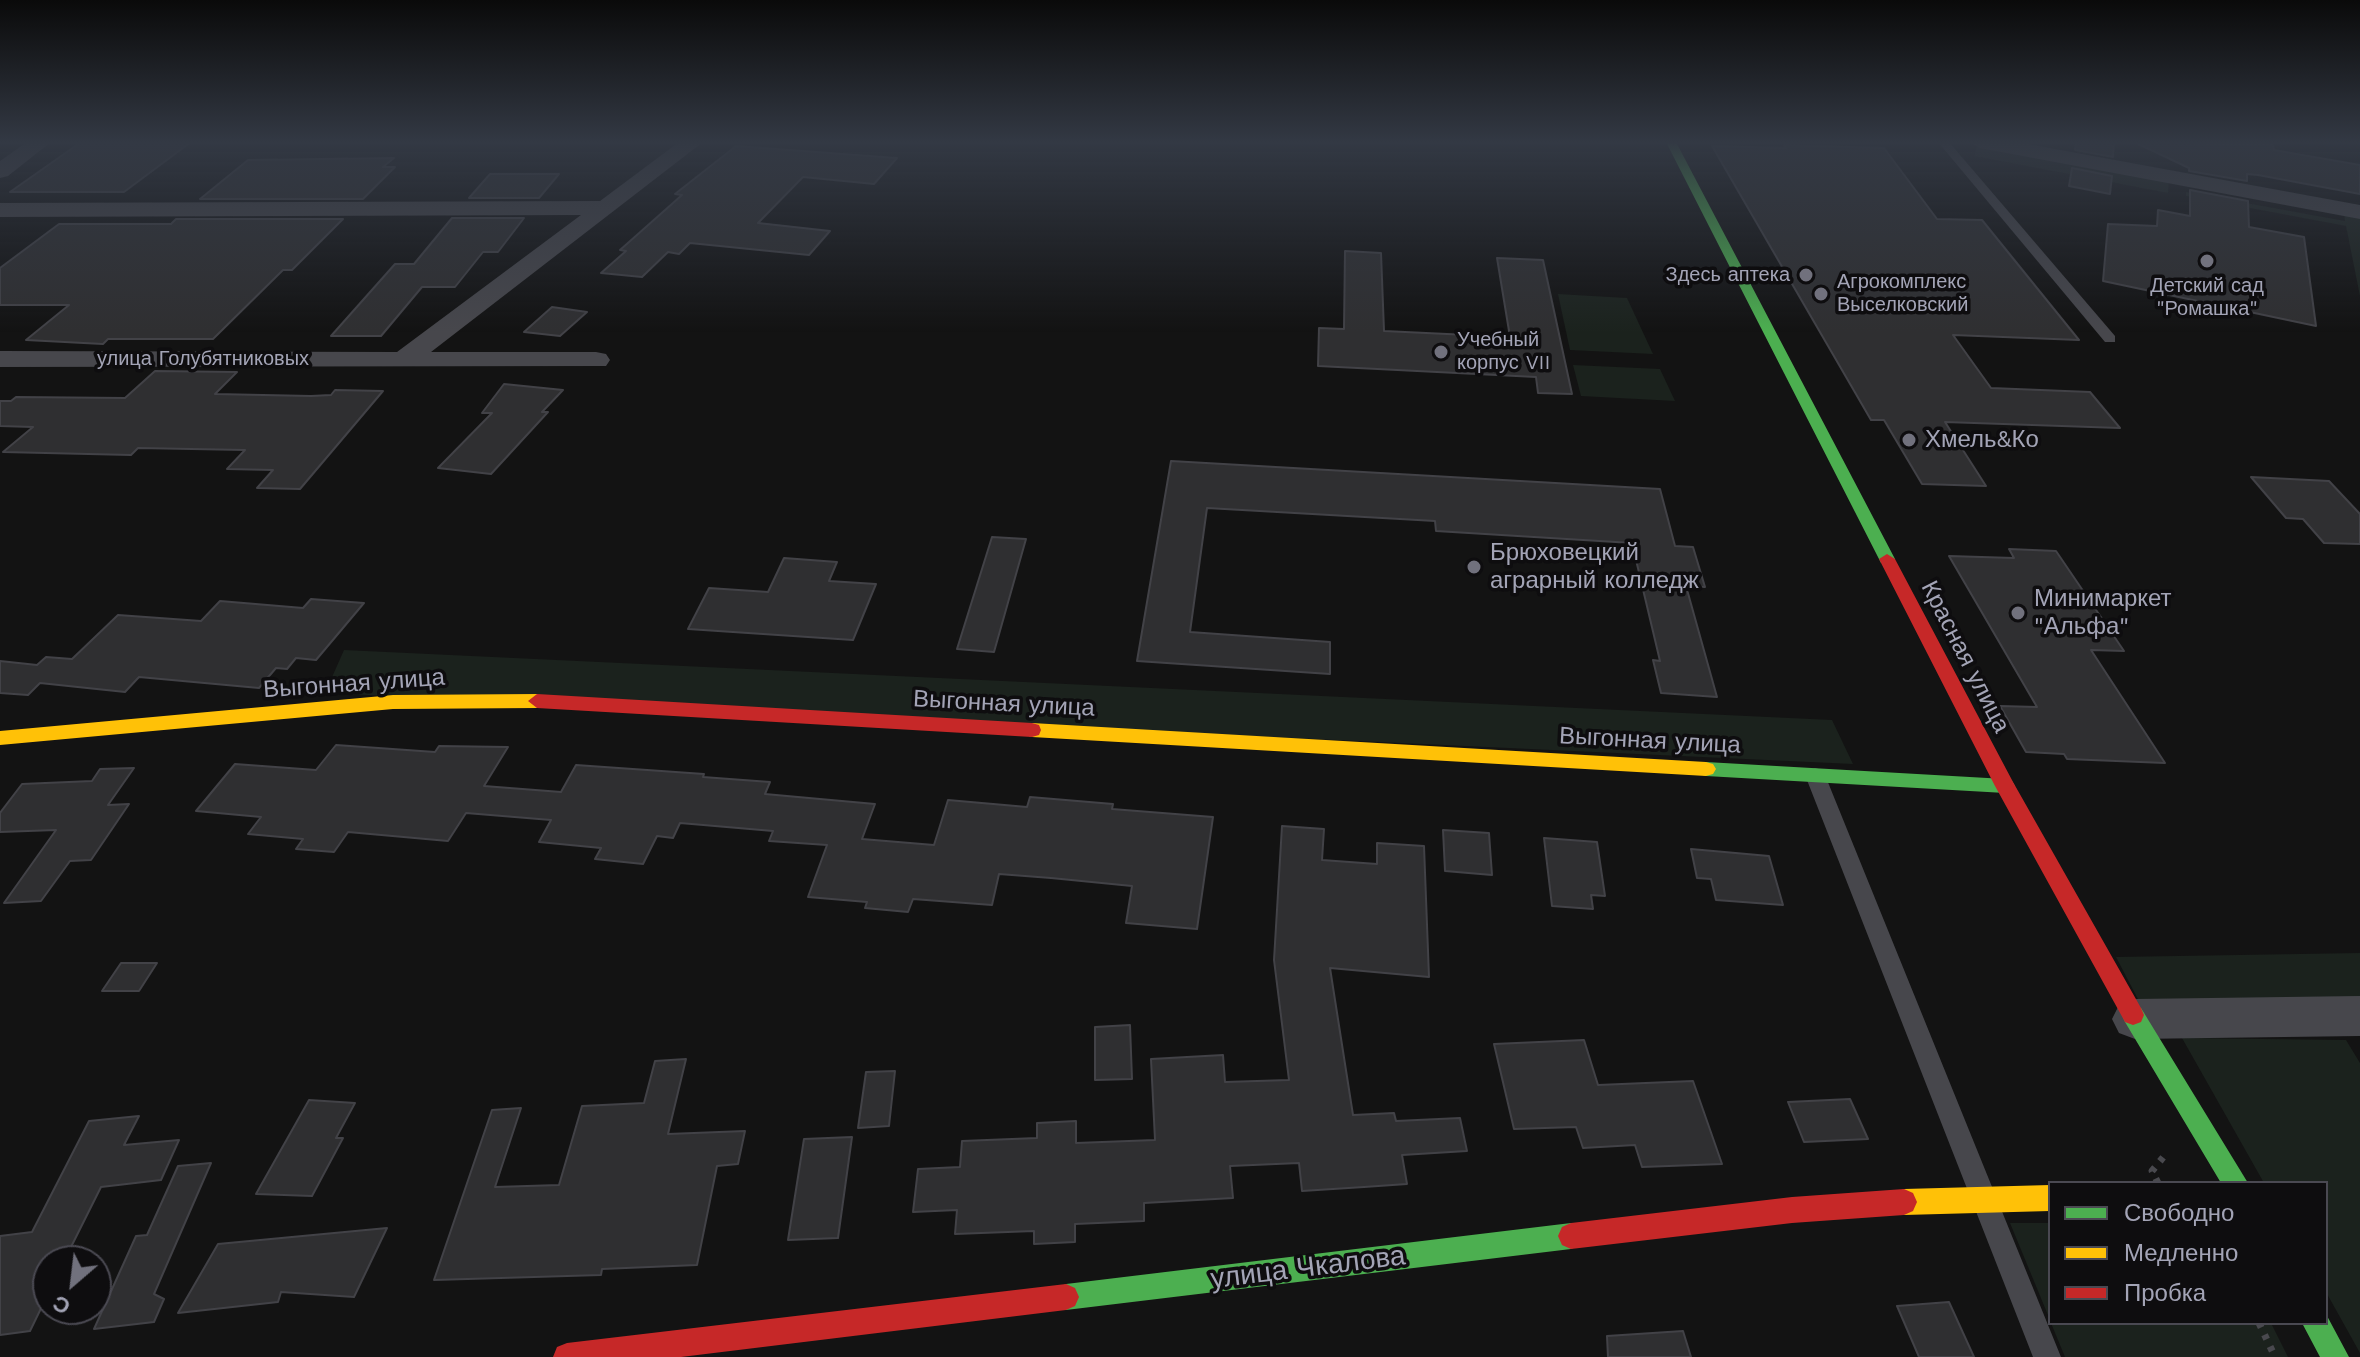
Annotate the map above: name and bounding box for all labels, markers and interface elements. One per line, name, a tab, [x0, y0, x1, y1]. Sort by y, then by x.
marker: Детский сад "Ромашка"	[2198, 252, 2216, 270]
place label: Здесь аптека	[1666, 263, 1790, 287]
marker: Здесь аптека	[1797, 266, 1815, 284]
place label: Агрокомплекс Выселковский	[1837, 270, 1968, 317]
place label: Детский сад "Ромашка"	[2150, 274, 2264, 321]
marker: Агрокомплекс Выселковский	[1812, 285, 1830, 303]
place label: Учебный корпус VII	[1457, 328, 1550, 375]
marker: Учебный корпус VII	[1432, 343, 1450, 361]
street label: улица Голубятниковых	[97, 347, 309, 371]
place label: Хмель&Ко	[1925, 426, 2039, 454]
marker: Хмель&Ко	[1900, 431, 1918, 449]
place label: Брюховецкий аграрный колледж	[1490, 539, 1699, 595]
marker: Брюховецкий аграрный колледж	[1465, 558, 1483, 576]
street label: Красная улица	[1914, 576, 2016, 738]
place label: Минимаркет "Альфа"	[2034, 585, 2172, 641]
marker: Минимаркет "Альфа"	[2009, 604, 2027, 622]
street label: Выгонная улица	[262, 663, 446, 705]
street label: Выгонная улица	[912, 685, 1096, 723]
street label: Выгонная улица	[1558, 722, 1742, 760]
legend	[2048, 1181, 2328, 1325]
text: Свободно	[2124, 1199, 2234, 1227]
street label: улица Чкалова	[1209, 1239, 1407, 1297]
text: Медленно	[2124, 1239, 2238, 1267]
north arrow	[32, 1245, 112, 1325]
text: Пробка	[2124, 1279, 2206, 1307]
text: С	[49, 1290, 74, 1320]

